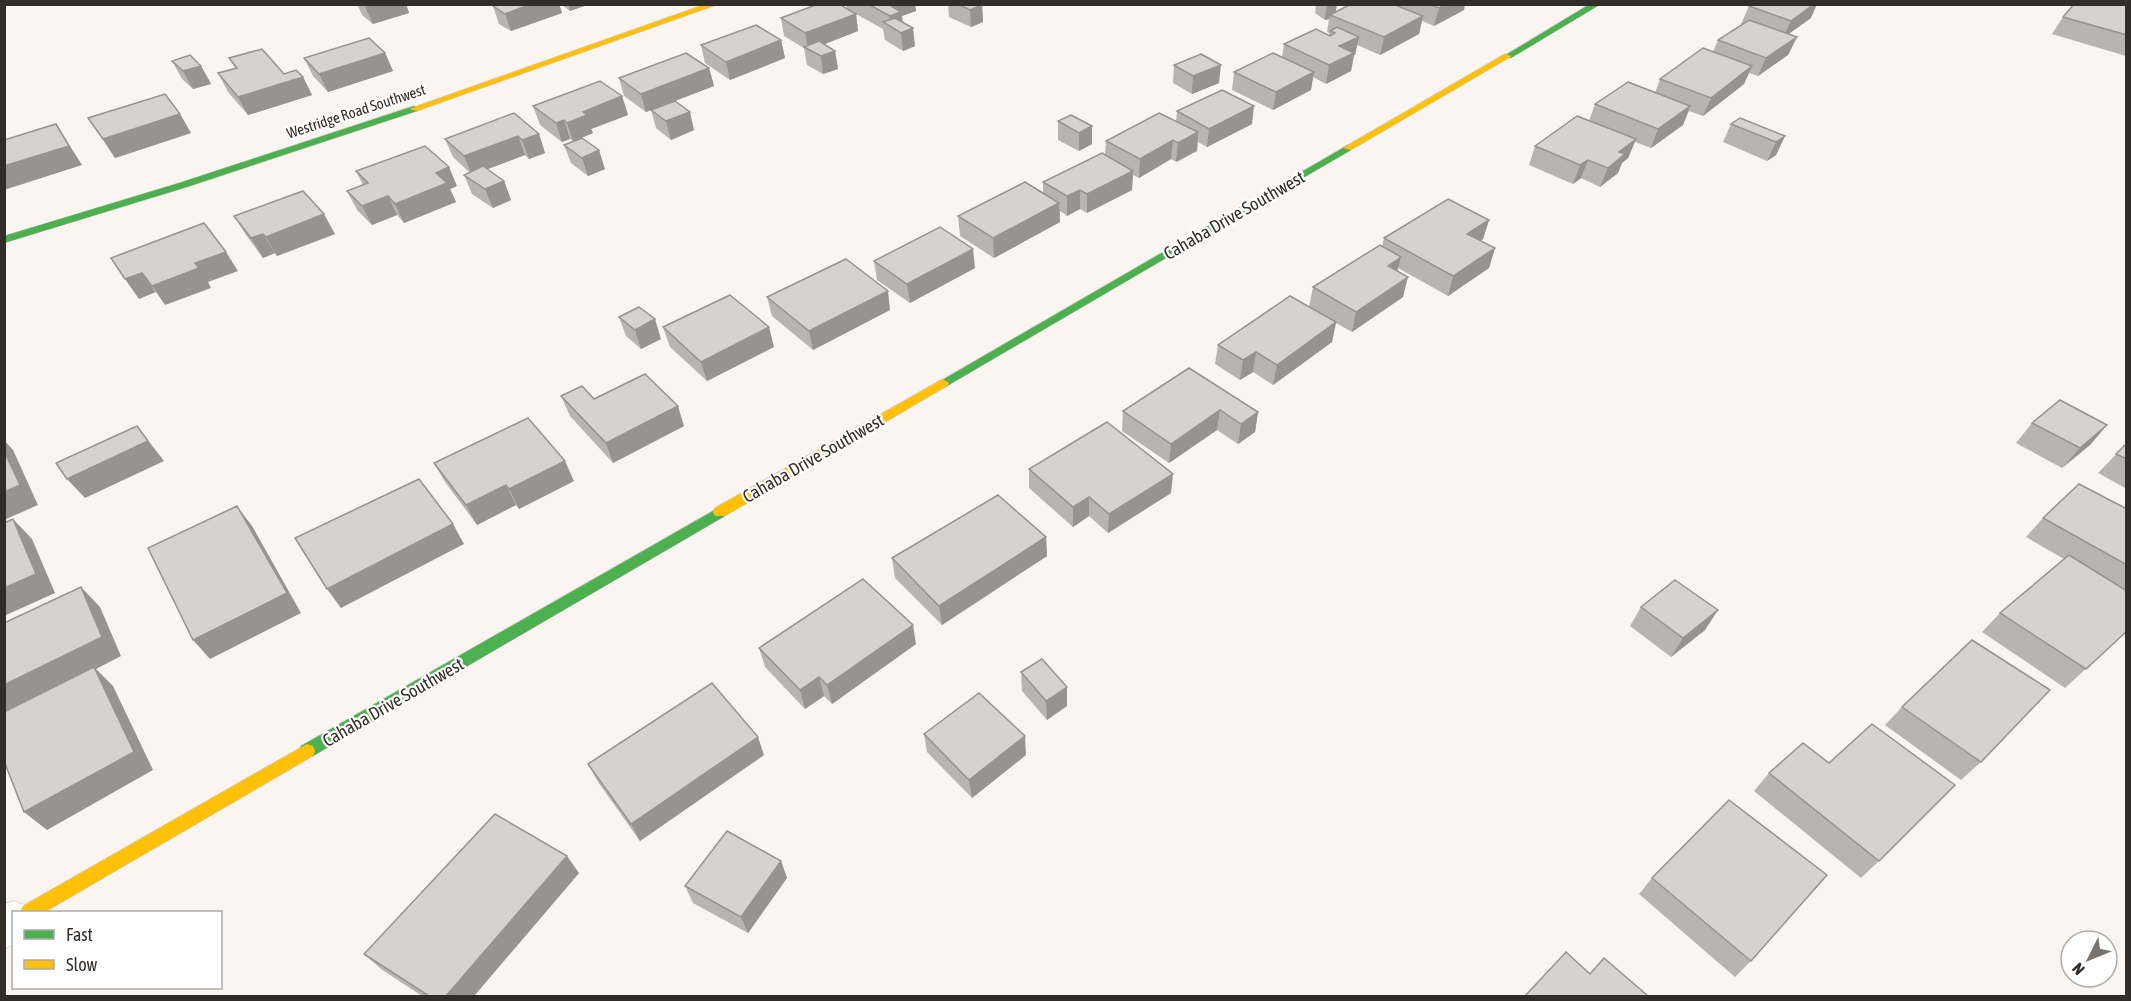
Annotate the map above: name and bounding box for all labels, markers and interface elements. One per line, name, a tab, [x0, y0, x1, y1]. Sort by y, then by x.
street label: Westridge Road Southwest	[284, 81, 428, 141]
street label: Cahaba Drive Southwest	[1160, 166, 1308, 264]
street label: Cahaba Drive Southwest	[739, 409, 887, 507]
street label: Cahaba Drive Southwest	[319, 653, 467, 751]
legend	[12, 911, 222, 989]
text: Fast	[66, 924, 93, 945]
north arrow	[2059, 929, 2119, 989]
text: Slow	[66, 954, 97, 975]
text: N	[2068, 960, 2088, 979]

